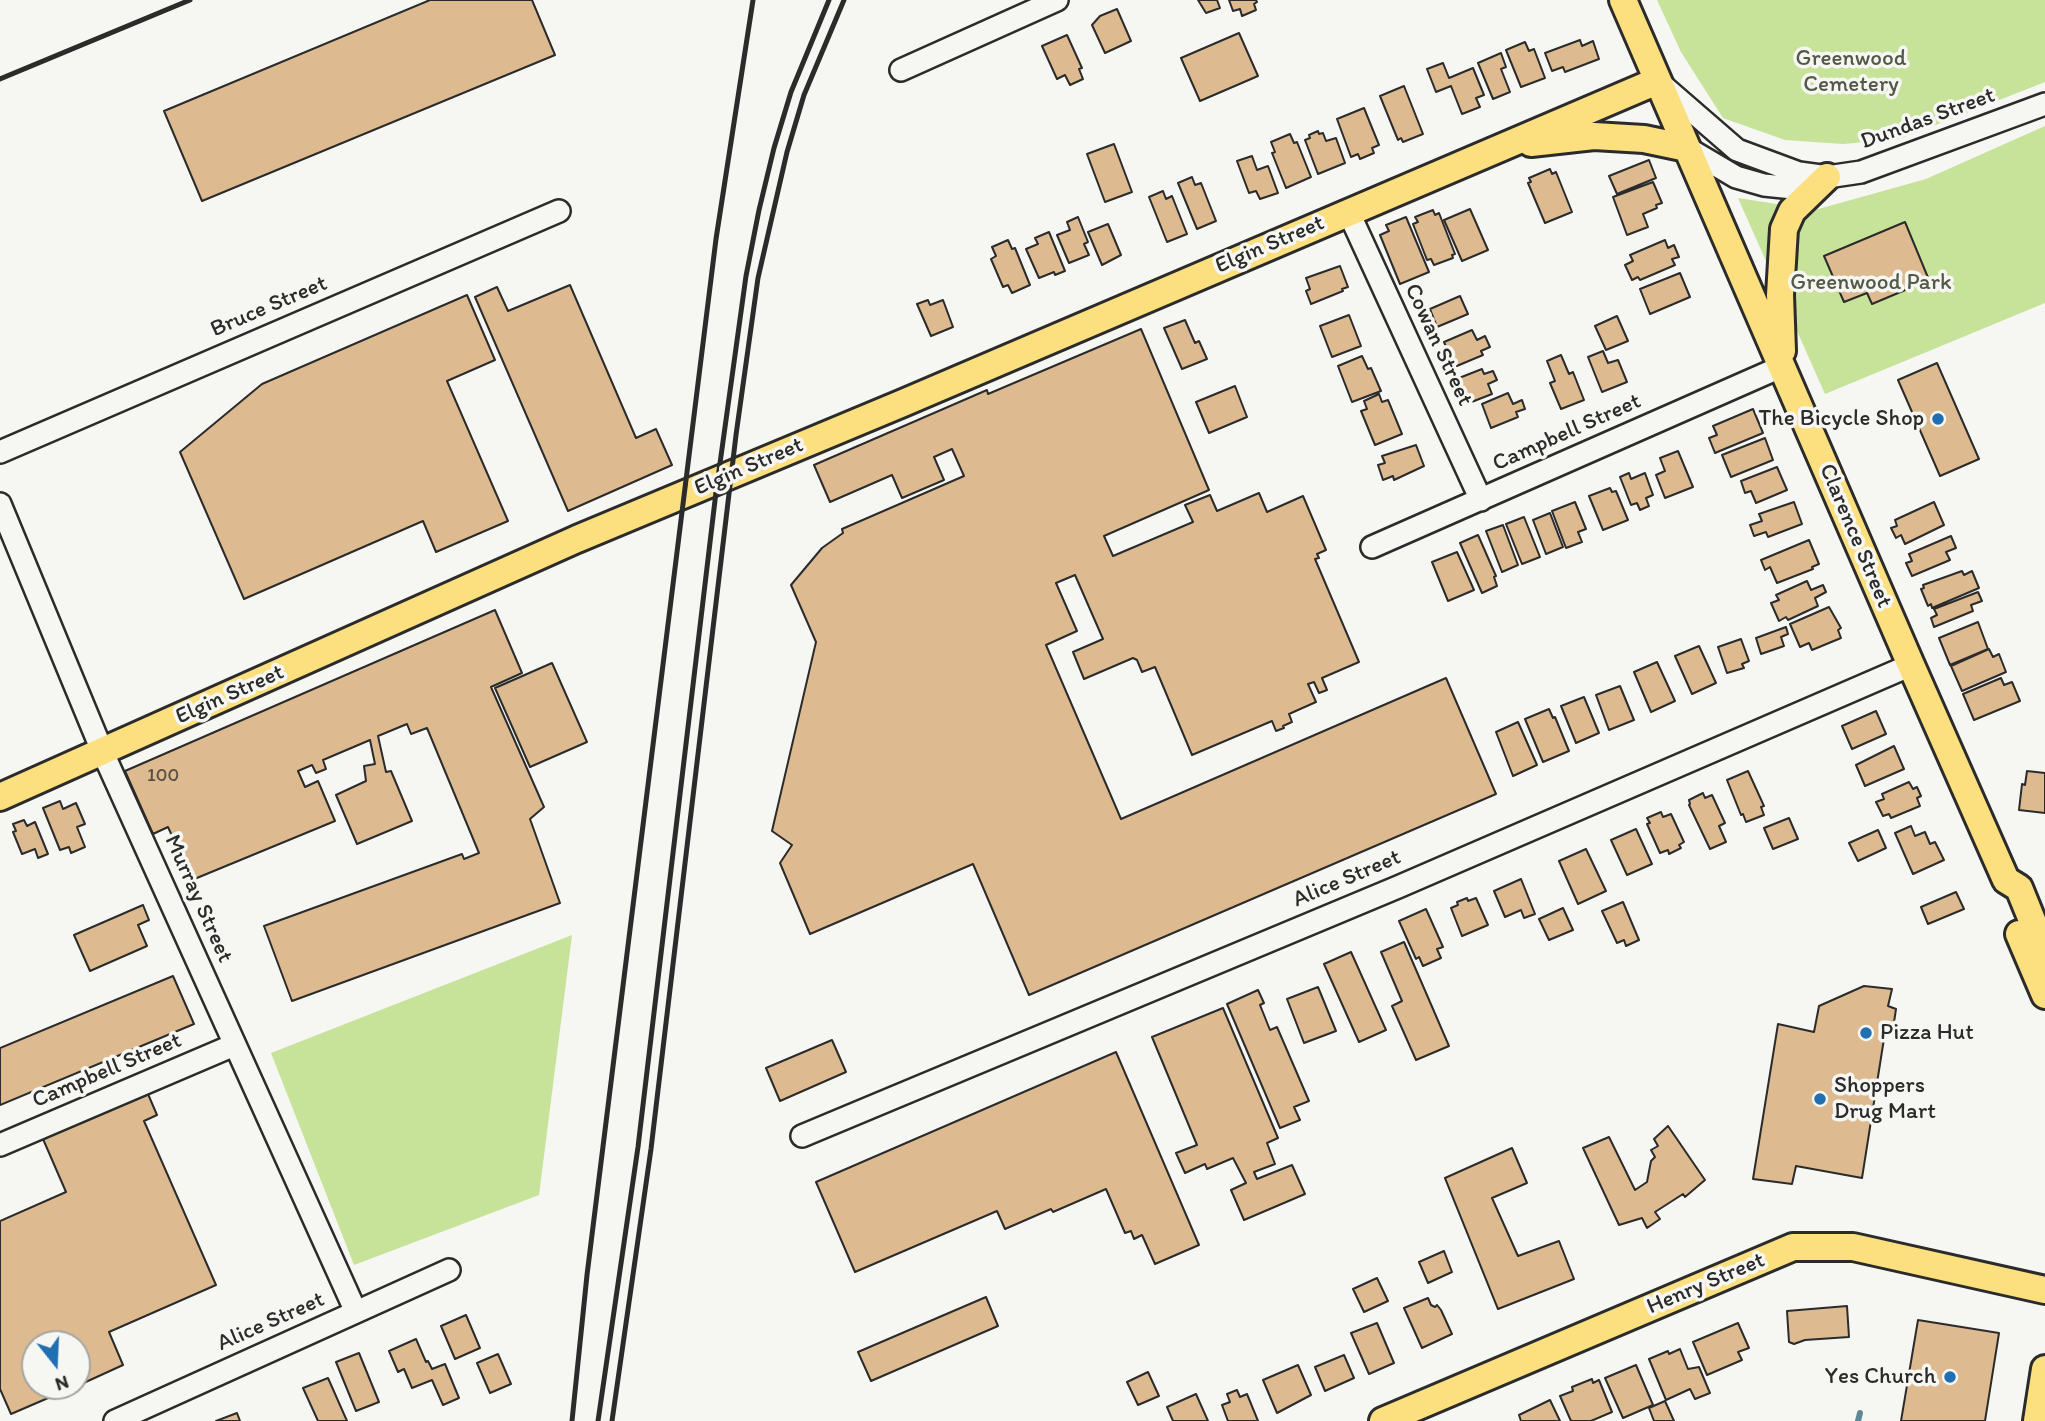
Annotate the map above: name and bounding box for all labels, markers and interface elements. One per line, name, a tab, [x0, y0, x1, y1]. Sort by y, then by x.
park label: Greenwood Cemetery	[1796, 45, 1906, 99]
street label: Dundas Street	[1857, 82, 1999, 156]
street label: Elgin Street	[1211, 210, 1329, 280]
park label: Greenwood Park	[1790, 269, 1952, 297]
street label: Bruce Street	[207, 270, 331, 344]
street label: Cowan Street	[1398, 279, 1478, 411]
street label: Campbell Street	[1489, 388, 1645, 478]
place label: The Bicycle Shop	[1758, 405, 1924, 433]
marker: The Bicycle Shop	[1930, 411, 1946, 427]
street label: Elgin Street	[690, 432, 808, 502]
street label: Clarence Street	[1812, 460, 1898, 612]
street label: Elgin Street	[172, 659, 288, 731]
house number: 100	[147, 765, 179, 787]
street label: Murray Street	[158, 831, 238, 967]
street label: Alice Street	[1289, 844, 1405, 914]
place label: Pizza Hut	[1880, 1019, 1974, 1047]
marker: Pizza Hut	[1858, 1025, 1874, 1041]
street label: Campbell Street	[28, 1027, 186, 1115]
place label: Shoppers Drug Mart	[1834, 1072, 1936, 1126]
marker: Shoppers Drug Mart	[1812, 1091, 1828, 1107]
street label: Henry Street	[1643, 1247, 1769, 1321]
street label: Alice Street	[213, 1286, 329, 1358]
north arrow	[21, 1330, 91, 1400]
place label: Yes Church	[1825, 1363, 1936, 1391]
marker: Yes Church	[1942, 1369, 1958, 1385]
text: N	[52, 1371, 72, 1396]

